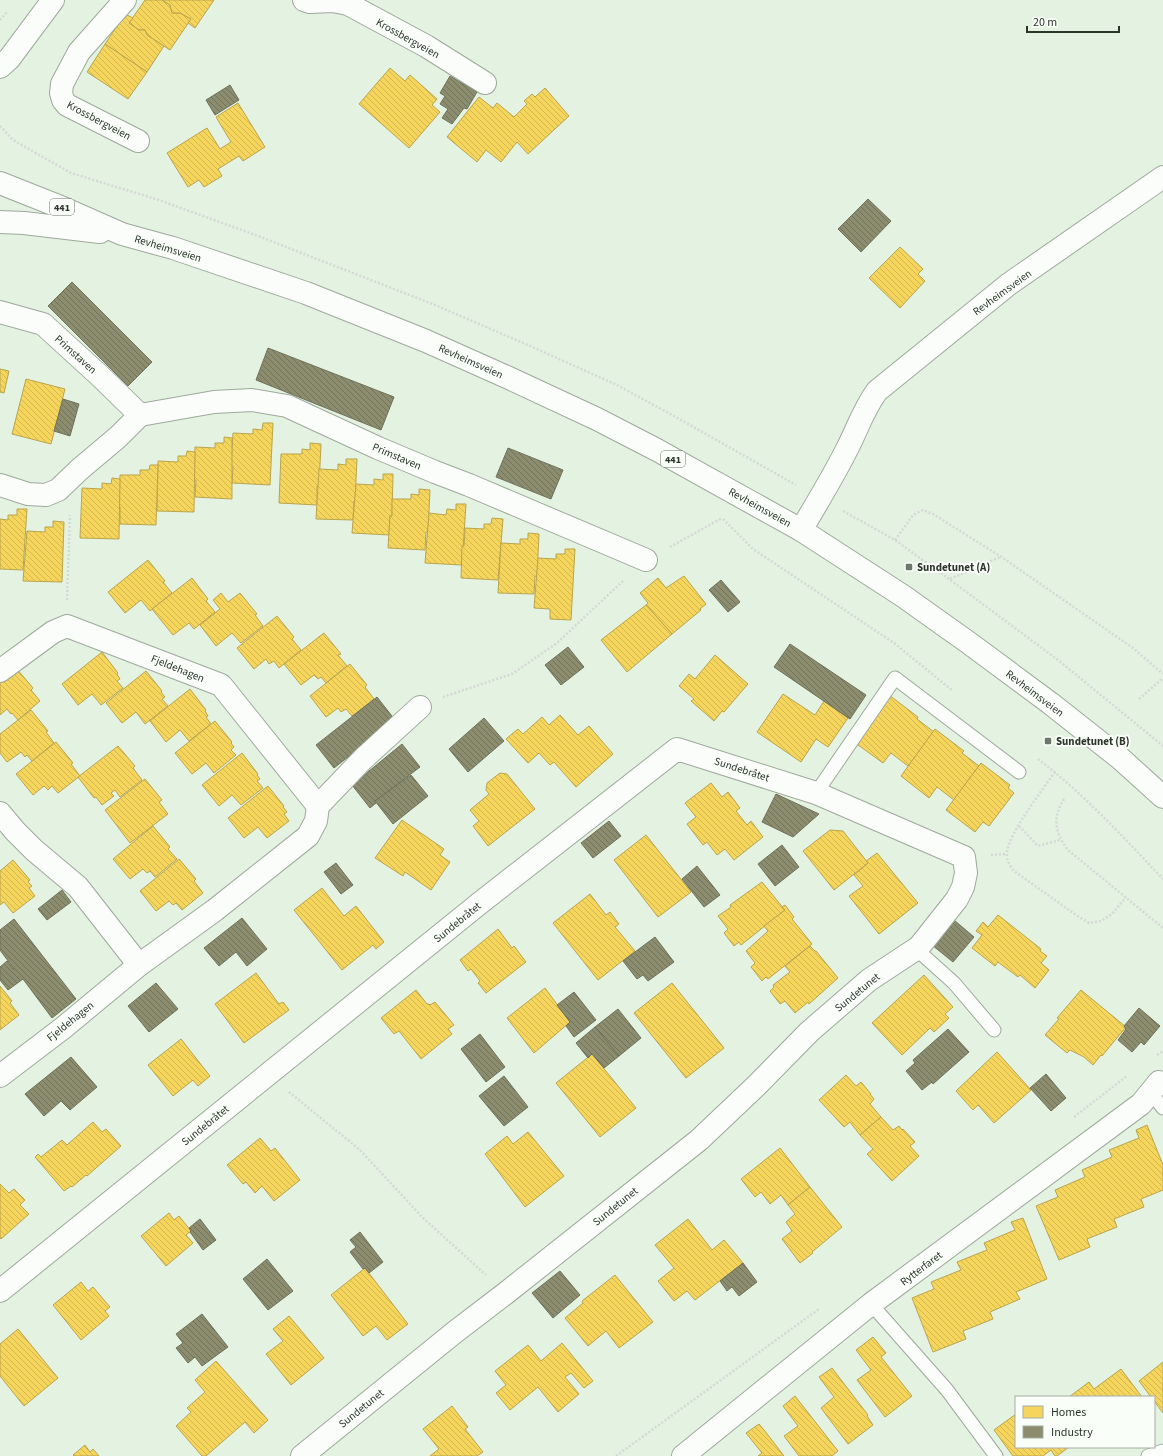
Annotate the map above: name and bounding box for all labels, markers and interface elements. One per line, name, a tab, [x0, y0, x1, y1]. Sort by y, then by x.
scale bar	[1027, 8, 1119, 34]
text: 20 m	[1033, 14, 1057, 31]
street label: Krossbergveien	[373, 15, 442, 62]
street label: Krossbergveien	[64, 97, 134, 144]
road number: 441	[50, 199, 74, 215]
street label: Revheimsveien	[132, 231, 203, 266]
street label: Revheimsveien	[970, 266, 1035, 319]
street label: Primstaven	[51, 331, 100, 377]
street label: Revheimsveien	[436, 340, 506, 382]
street label: Primstaven	[370, 439, 424, 473]
road number: 441	[661, 451, 685, 467]
street label: Revheimsveien	[726, 484, 794, 531]
place label: Sundetunet (A)	[917, 560, 990, 575]
marker: Sundetunet (A)	[904, 562, 914, 572]
street label: Fjeldehagen	[149, 651, 207, 686]
street label: Revheimsveien	[1002, 667, 1067, 720]
place label: Sundetunet (B)	[1056, 734, 1130, 749]
marker: Sundetunet (B)	[1043, 736, 1053, 746]
street label: Sundebråtet	[712, 754, 772, 786]
street label: Sundebråtet	[430, 898, 484, 946]
street label: Sundetunet	[832, 969, 883, 1015]
street label: Fjeldehagen	[44, 998, 97, 1045]
street label: Sundebråtet	[178, 1101, 232, 1149]
street label: Sundetunet	[590, 1183, 641, 1229]
street label: Rytterfaret	[897, 1247, 946, 1289]
street label: Sundetunet	[336, 1385, 387, 1431]
legend	[1015, 1396, 1155, 1448]
text: Homes	[1051, 1404, 1086, 1421]
text: Industry	[1051, 1424, 1093, 1441]

